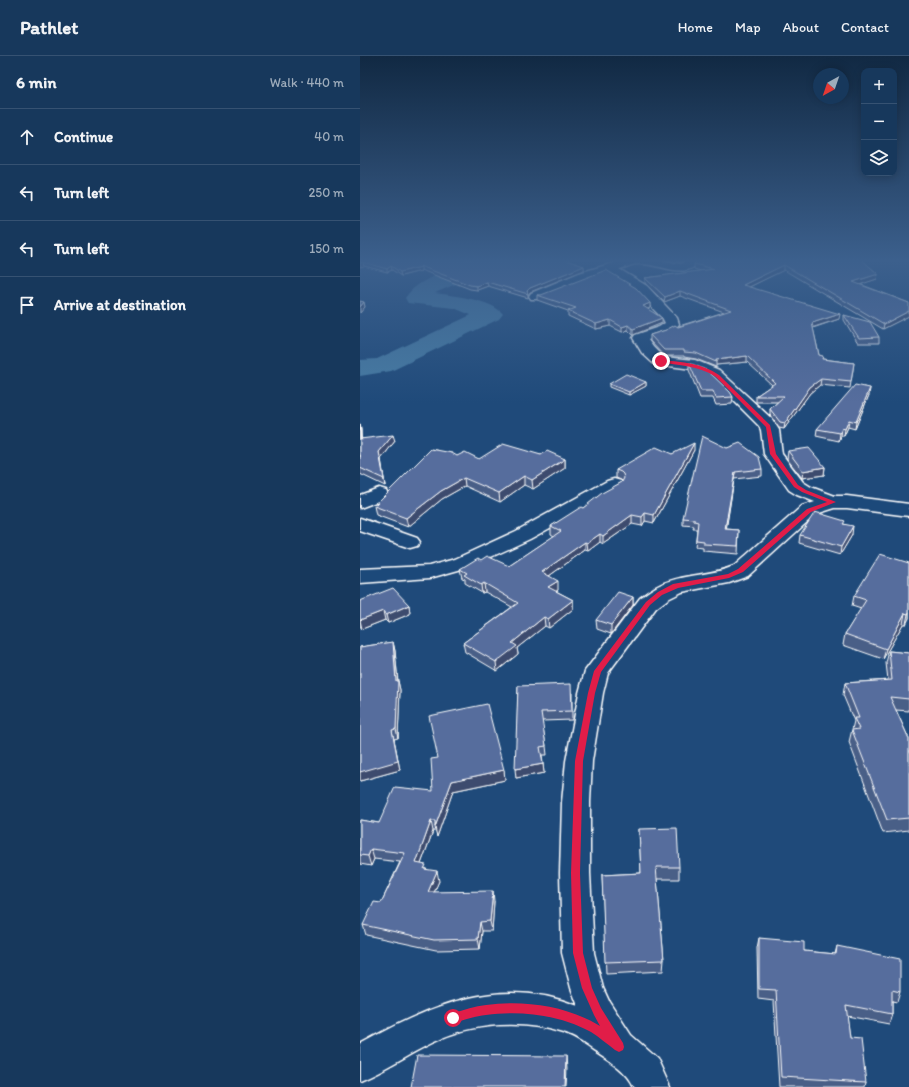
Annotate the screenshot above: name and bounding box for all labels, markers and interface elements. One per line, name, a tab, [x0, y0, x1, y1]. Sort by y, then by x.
text: Pathlet	[20, 16, 78, 39]
text: Home	[678, 19, 713, 36]
text: Map	[735, 19, 761, 36]
text: About	[783, 19, 819, 36]
text: Contact	[841, 19, 889, 36]
north arrow	[813, 68, 849, 104]
map controls	[861, 68, 897, 176]
button: +	[861, 68, 897, 104]
text: 6 min	[16, 72, 57, 92]
text: Walk · 440 m	[270, 75, 344, 90]
button: −	[861, 104, 897, 140]
icon: ahead	[16, 126, 38, 148]
text: Continue	[54, 128, 113, 146]
text: 40 m	[314, 129, 344, 144]
button: layers	[861, 140, 897, 176]
icon: left	[16, 182, 38, 204]
text: Turn left	[54, 184, 109, 202]
text: 250 m	[308, 185, 344, 200]
icon: left	[16, 238, 38, 260]
text: Turn left	[54, 240, 109, 258]
text: 150 m	[309, 241, 344, 256]
icon: arrive	[16, 294, 38, 316]
text: Arrive at destination	[54, 296, 186, 314]
route end	[652, 352, 670, 370]
route start	[444, 1009, 462, 1027]

